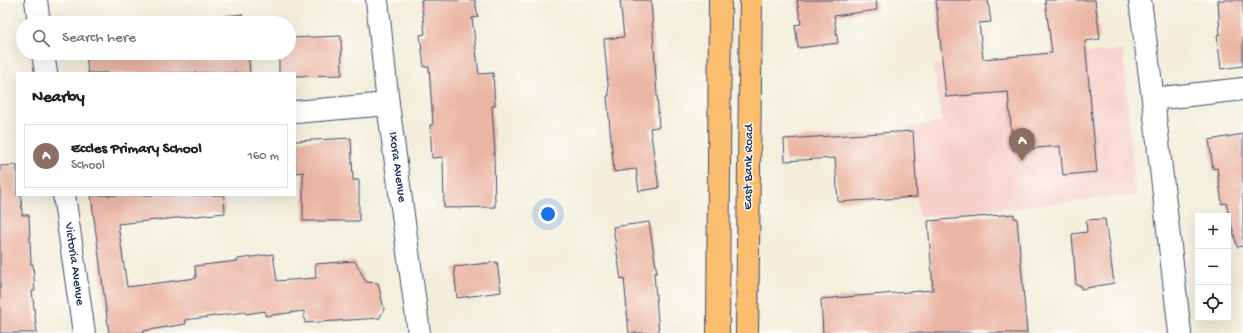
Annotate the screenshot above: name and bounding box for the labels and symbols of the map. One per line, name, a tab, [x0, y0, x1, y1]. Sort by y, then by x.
street label: East Bank Road	[741, 123, 757, 210]
pin: A	[1009, 128, 1035, 161]
street label: Ixora Avenue	[385, 131, 409, 203]
your location	[538, 204, 558, 224]
street label: Victoria Avenue	[61, 221, 87, 307]

